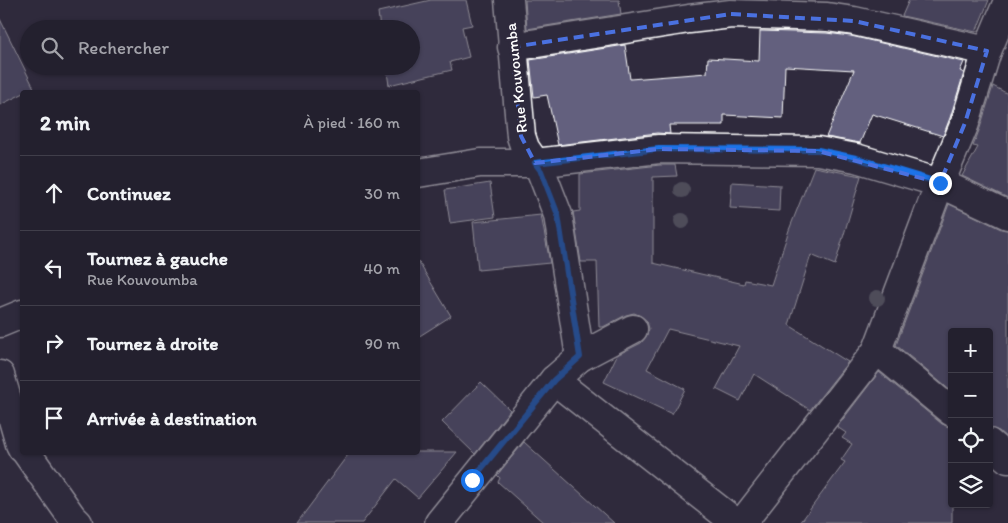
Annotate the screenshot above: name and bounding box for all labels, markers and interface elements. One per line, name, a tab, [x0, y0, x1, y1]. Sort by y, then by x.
search box	[20, 20, 420, 75]
street label: Rue Kouvoumba	[501, 21, 531, 134]
icon: search	[38, 34, 66, 62]
text: Rechercher	[78, 36, 169, 59]
text: 2 min	[40, 110, 90, 135]
text: À pied · 160 m	[304, 113, 400, 132]
route end	[929, 172, 952, 195]
icon: ahead	[40, 179, 68, 207]
text: Continuez	[87, 182, 171, 205]
text: 30 m	[364, 184, 400, 203]
text: Tournez à gauche	[87, 247, 228, 270]
icon: left	[40, 254, 68, 282]
text: 40 m	[363, 259, 400, 278]
text: Rue Kouvoumba	[87, 270, 198, 289]
map controls	[948, 328, 993, 508]
button: +	[948, 328, 993, 373]
icon: right	[40, 329, 68, 357]
text: Tournez à droite	[87, 332, 219, 355]
text: 90 m	[365, 334, 400, 353]
button: −	[948, 373, 993, 418]
icon: arrive	[40, 404, 68, 432]
text: Arrivée à destination	[87, 407, 257, 430]
button: locate	[948, 418, 993, 463]
button: layers	[948, 463, 993, 508]
route start	[461, 469, 484, 492]

